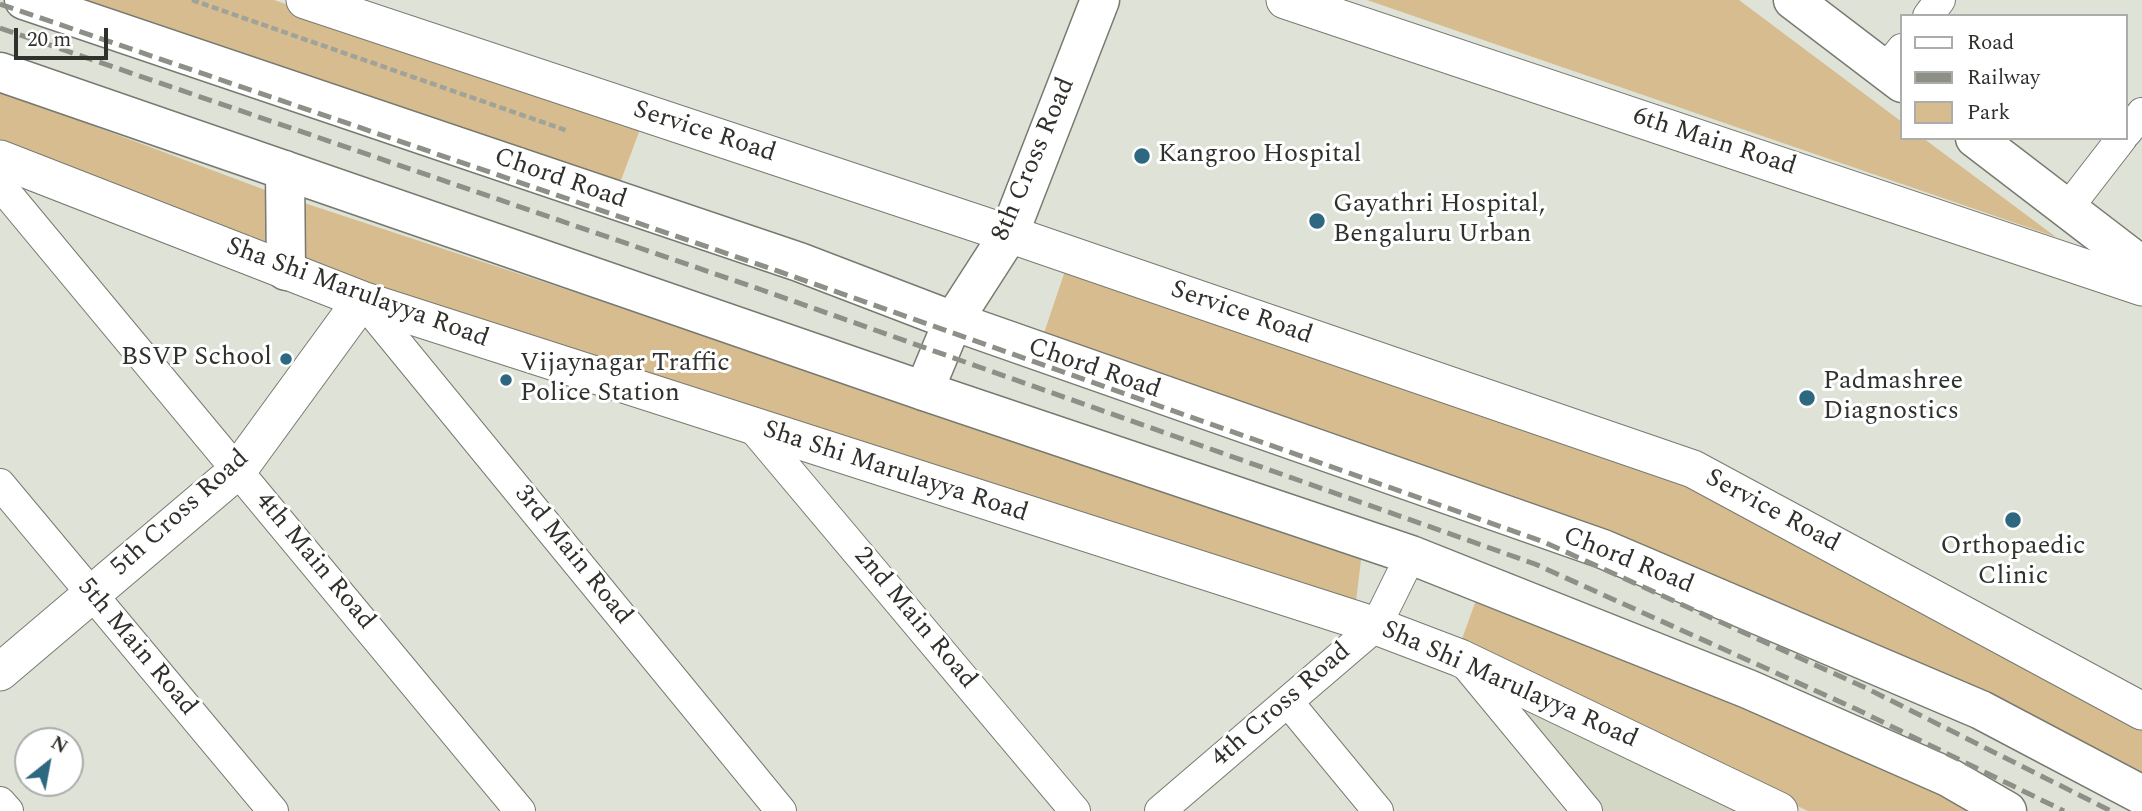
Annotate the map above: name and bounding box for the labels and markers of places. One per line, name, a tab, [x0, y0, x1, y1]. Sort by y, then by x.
place label: Kangroo Hospital	[1158, 140, 1362, 172]
marker: Kangroo Hospital	[1132, 146, 1152, 166]
place label: Gayathri Hospital, Bengaluru Urban	[1333, 190, 1545, 252]
marker: Gayathri Hospital, Bengaluru Urban	[1307, 211, 1327, 231]
place label: BSVP School	[121, 343, 272, 375]
place label: Vijaynagar Traffic Police Station	[520, 349, 730, 410]
marker: BSVP School	[278, 351, 294, 367]
place label: Padmashree Diagnostics	[1823, 367, 1963, 428]
marker: Vijaynagar Traffic Police Station	[498, 372, 514, 388]
marker: Padmashree Diagnostics	[1797, 388, 1817, 408]
marker: Orthopaedic Clinic	[2003, 510, 2023, 530]
place label: Orthopaedic Clinic	[1941, 532, 2085, 594]

